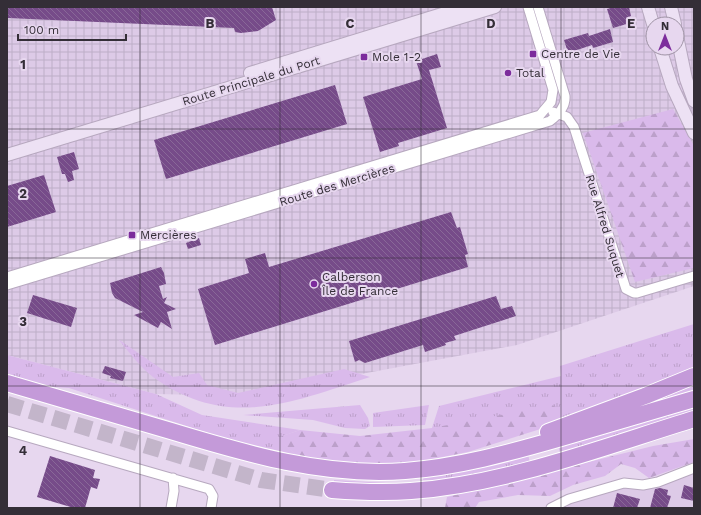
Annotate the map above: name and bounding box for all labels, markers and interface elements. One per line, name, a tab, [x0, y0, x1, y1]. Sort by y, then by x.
scale bar	[18, 16, 126, 42]
text: B	[206, 16, 215, 31]
text: C	[346, 16, 355, 31]
text: D	[486, 16, 496, 31]
text: E	[627, 16, 635, 31]
north arrow	[645, 16, 685, 56]
text: N	[661, 20, 669, 33]
text: 100 m	[24, 23, 59, 37]
place label: Centre de Vie	[541, 47, 620, 61]
marker: Centre de Vie	[528, 49, 538, 59]
place label: Mole 1-2	[372, 50, 421, 64]
marker: Mole 1-2	[359, 52, 369, 62]
street label: Route Principale du Port	[180, 53, 322, 109]
text: 1	[20, 57, 26, 72]
place label: Total	[516, 66, 545, 80]
marker: Total	[503, 68, 513, 78]
street label: Route des Mercières	[278, 161, 396, 209]
street label: Rue Alfred Suquet	[583, 173, 627, 279]
text: 2	[19, 186, 27, 201]
place label: Mercières	[140, 228, 197, 242]
marker: Mercières	[127, 230, 137, 240]
place label: Calberson Île de France	[321, 270, 398, 298]
marker: Calberson Île de France	[309, 279, 319, 289]
text: 3	[19, 314, 27, 329]
text: 4	[19, 443, 28, 458]

